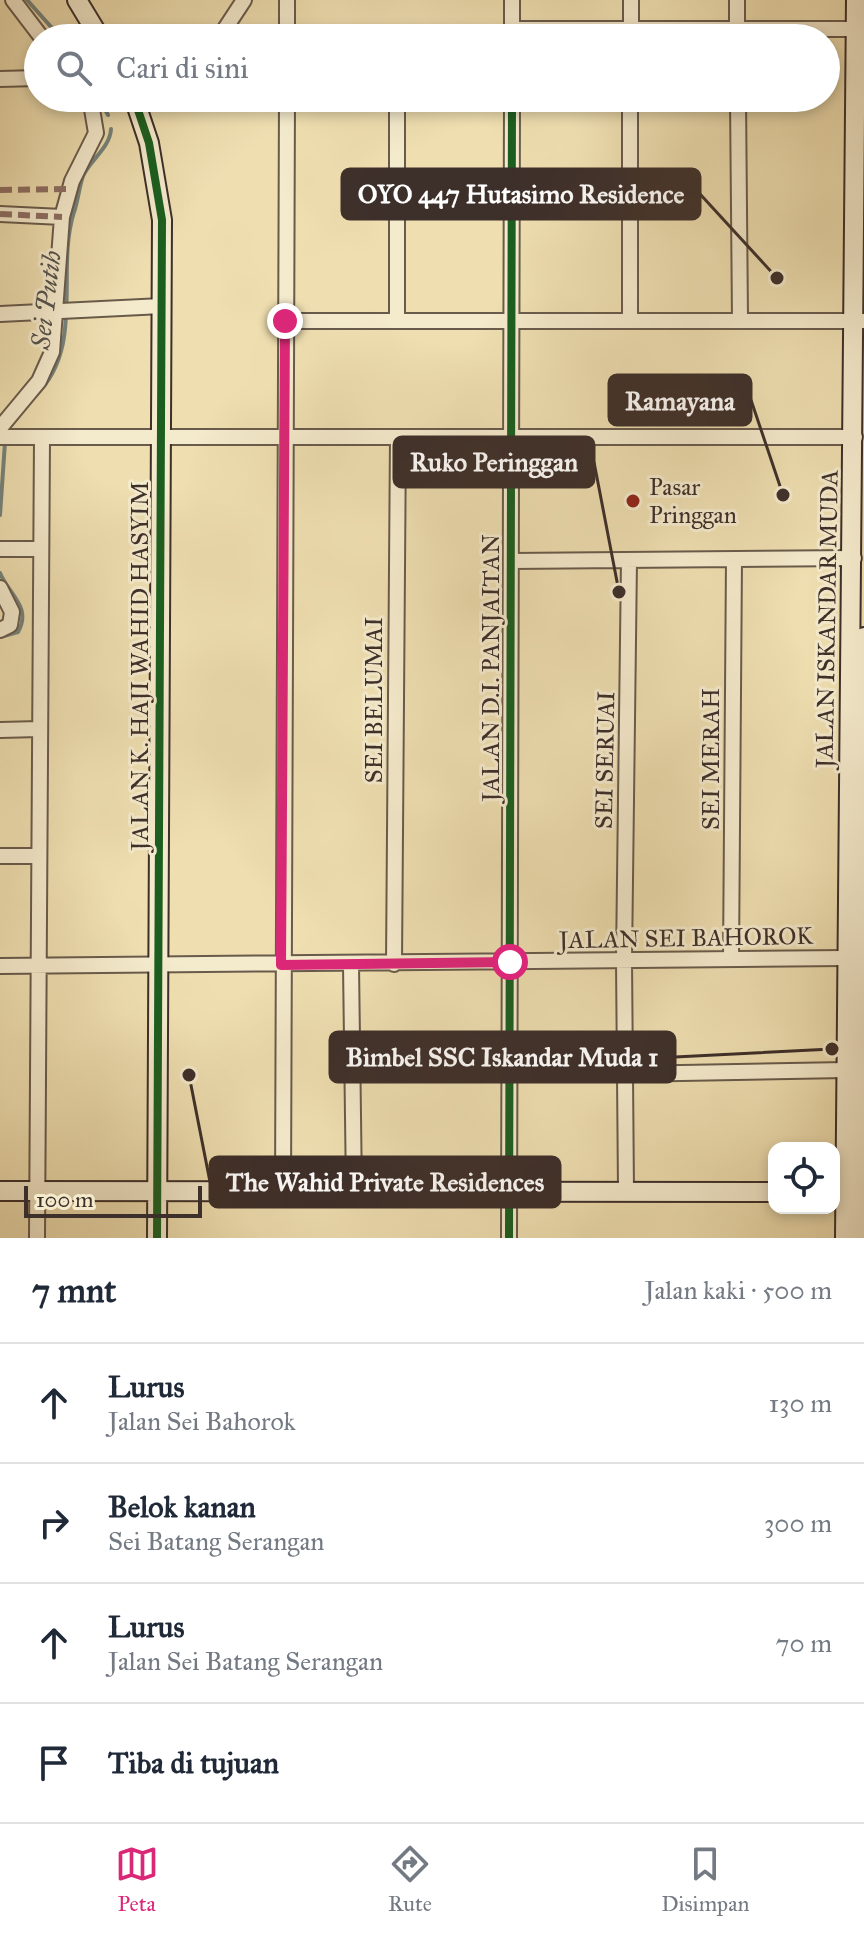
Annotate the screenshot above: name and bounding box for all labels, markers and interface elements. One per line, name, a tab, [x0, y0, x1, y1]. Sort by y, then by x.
search box	[24, 24, 840, 112]
icon: search	[52, 46, 96, 90]
text: Cari di sini	[116, 50, 249, 86]
callout: OYO 447 Hutasimo Residence	[342, 169, 700, 219]
text: OYO 447 Hutasimo Residence	[358, 178, 684, 210]
water label: Sei Putih	[24, 249, 68, 352]
route end	[267, 303, 303, 339]
callout: Ramayana	[609, 375, 751, 425]
text: Ramayana	[625, 385, 736, 417]
callout: Ruko Peringgan	[394, 437, 594, 487]
text: Ruko Peringgan	[410, 446, 578, 479]
street label: JALAN ISKANDAR MUDA	[809, 470, 845, 771]
place label: Pasar Pringgan	[649, 472, 737, 530]
street label: JALAN K. HAJI WAHID HASYIM	[125, 481, 155, 854]
marker: Pasar Pringgan	[624, 492, 642, 510]
street label: JALAN D.I. PANJAITAN	[476, 534, 506, 805]
street label: SEI BELUMAI	[359, 617, 389, 783]
street label: SEI MERAH	[696, 688, 726, 830]
street label: SEI SERUAI	[589, 691, 621, 829]
street label: JALAN SEI BAHOROK	[556, 921, 814, 955]
route start	[492, 944, 528, 980]
callout: Bimbel SSC Iskandar Muda 1	[330, 1032, 675, 1082]
text: Bimbel SSC Iskandar Muda 1	[346, 1041, 658, 1073]
map controls	[768, 1142, 840, 1214]
button: locate	[768, 1142, 840, 1214]
callout: The Wahid Private Residences	[210, 1157, 560, 1207]
text: The Wahid Private Residences	[225, 1166, 545, 1198]
scale bar	[24, 1182, 202, 1218]
text: 100 m	[36, 1186, 93, 1213]
text: 7 mnt	[32, 1270, 116, 1311]
text: Jalan kaki · 500 m	[645, 1274, 832, 1306]
text: Lurus	[108, 1369, 184, 1405]
icon: ahead	[32, 1381, 76, 1425]
text: 130 m	[769, 1387, 832, 1419]
text: Jalan Sei Bahorok	[108, 1405, 296, 1437]
text: Belok kanan	[108, 1489, 256, 1525]
icon: right	[32, 1501, 76, 1545]
text: 300 m	[764, 1507, 832, 1539]
text: Sei Batang Serangan	[108, 1525, 324, 1557]
text: Lurus	[108, 1609, 184, 1645]
icon: ahead	[32, 1621, 76, 1665]
text: 70 m	[776, 1627, 832, 1659]
text: Jalan Sei Batang Serangan	[108, 1645, 383, 1677]
icon: arrive	[32, 1741, 76, 1785]
text: Tiba di tujuan	[108, 1745, 279, 1781]
tab: Peta	[115, 1842, 159, 1917]
tab: Rute	[388, 1842, 432, 1917]
tab: Disimpan	[661, 1842, 749, 1917]

